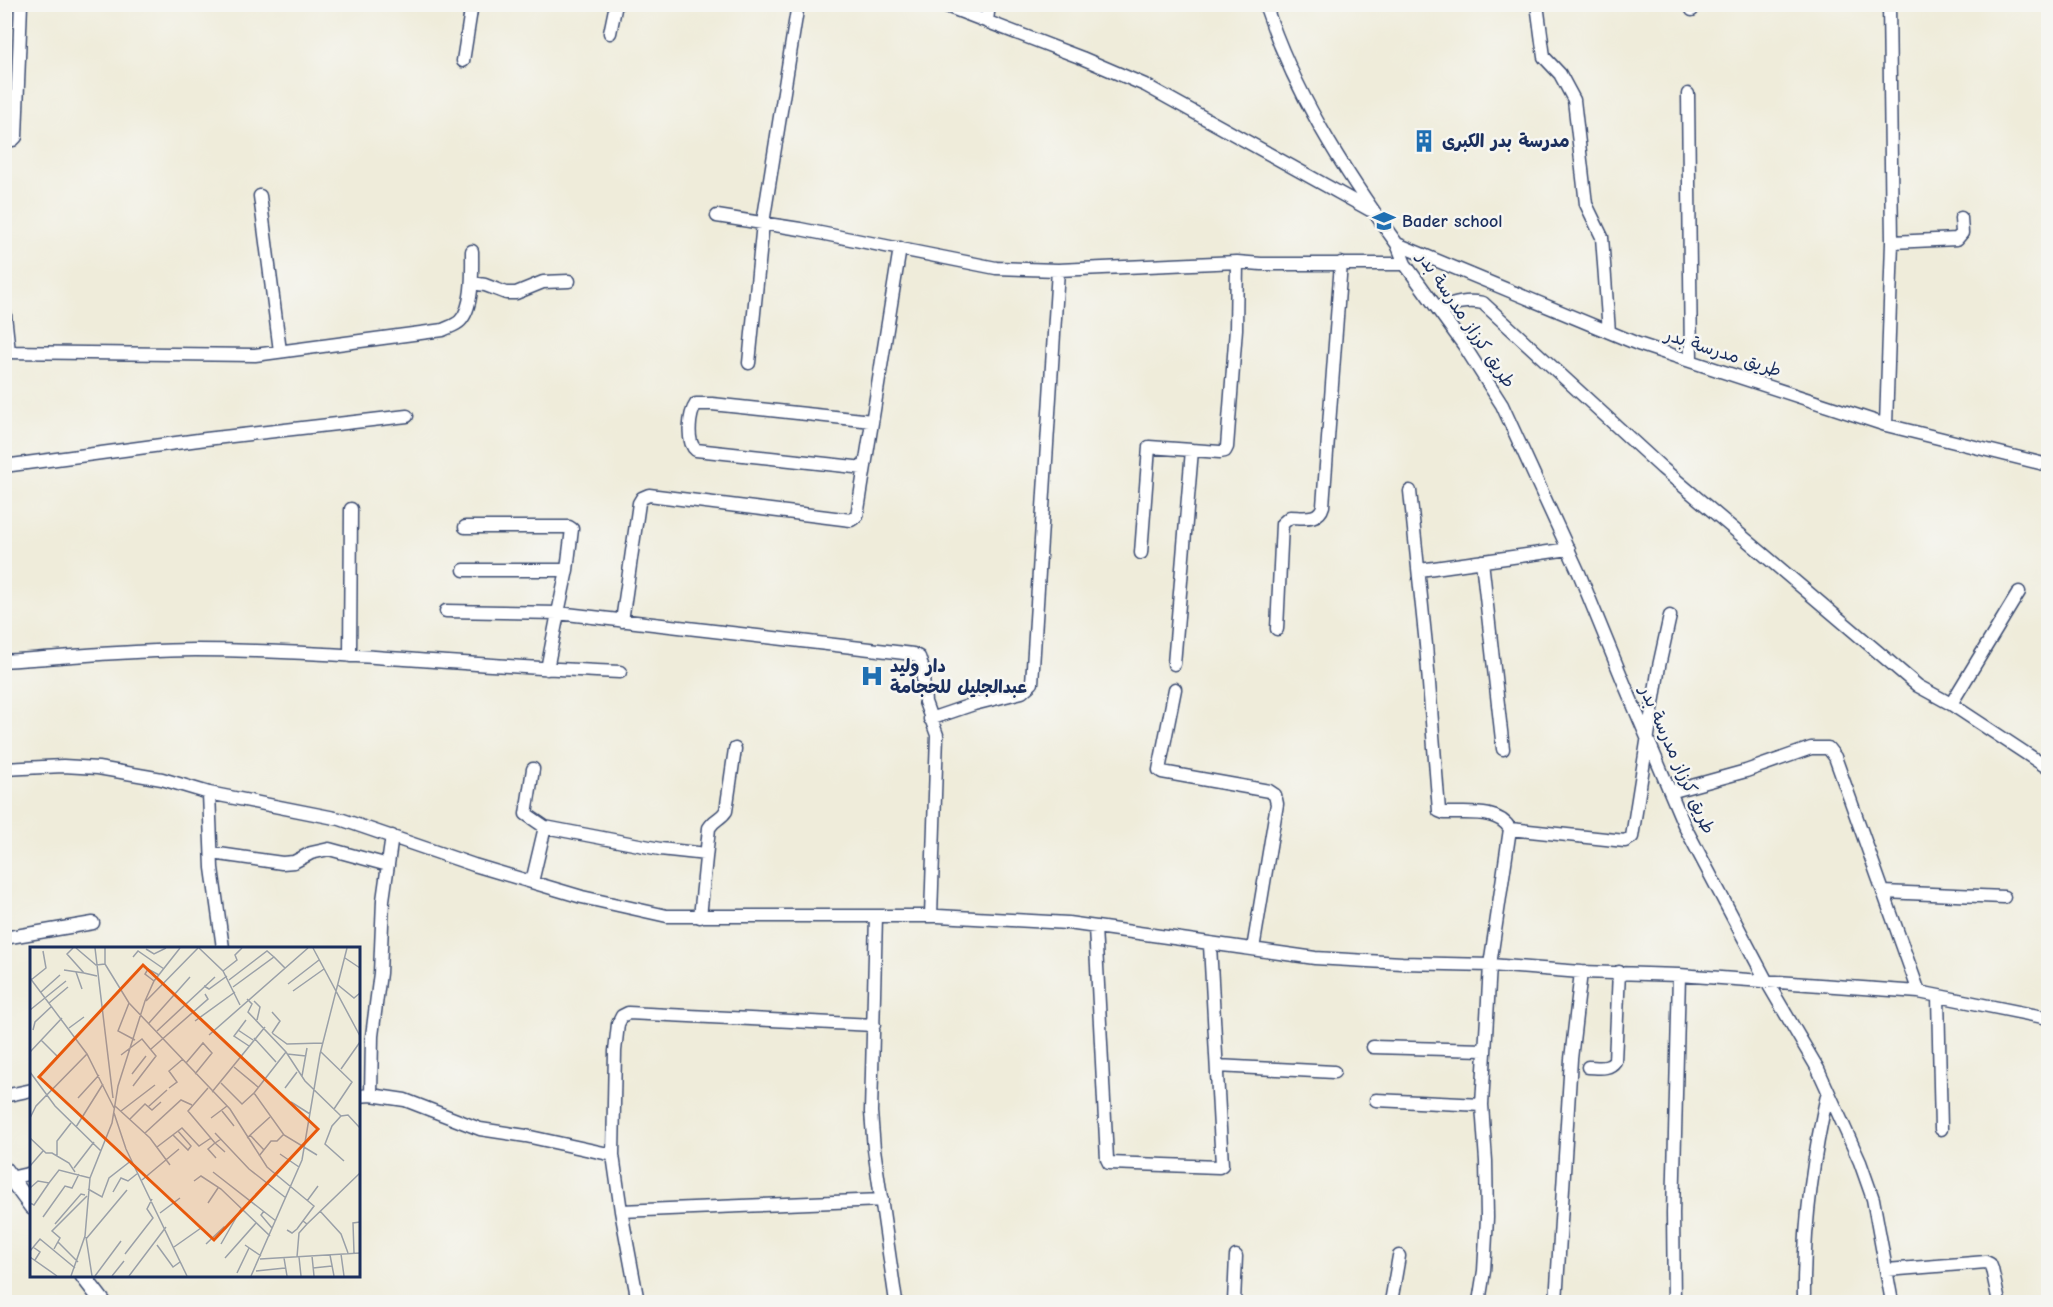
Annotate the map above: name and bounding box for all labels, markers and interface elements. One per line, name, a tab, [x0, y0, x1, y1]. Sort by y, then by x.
building icon: مدرسة بدر الكبرى	[1411, 128, 1437, 154]
place label: مدرسة بدر الكبرى	[1442, 131, 1570, 152]
school or university icon: Bader school	[1371, 208, 1397, 234]
place label: Bader school	[1402, 211, 1503, 232]
street label: طريق كرزاز مدرسة بدر	[1412, 246, 1519, 392]
street label: طريق مدرسة بدر	[1660, 324, 1784, 382]
place label: دار وليد عبدالجليل للحجامة	[890, 656, 1027, 698]
hospital icon: دار وليد عبدالجليل للحجامة	[859, 663, 885, 689]
street label: طريق كرزاز مدرسة بدر	[1634, 681, 1719, 837]
inset map	[30, 947, 360, 1277]

